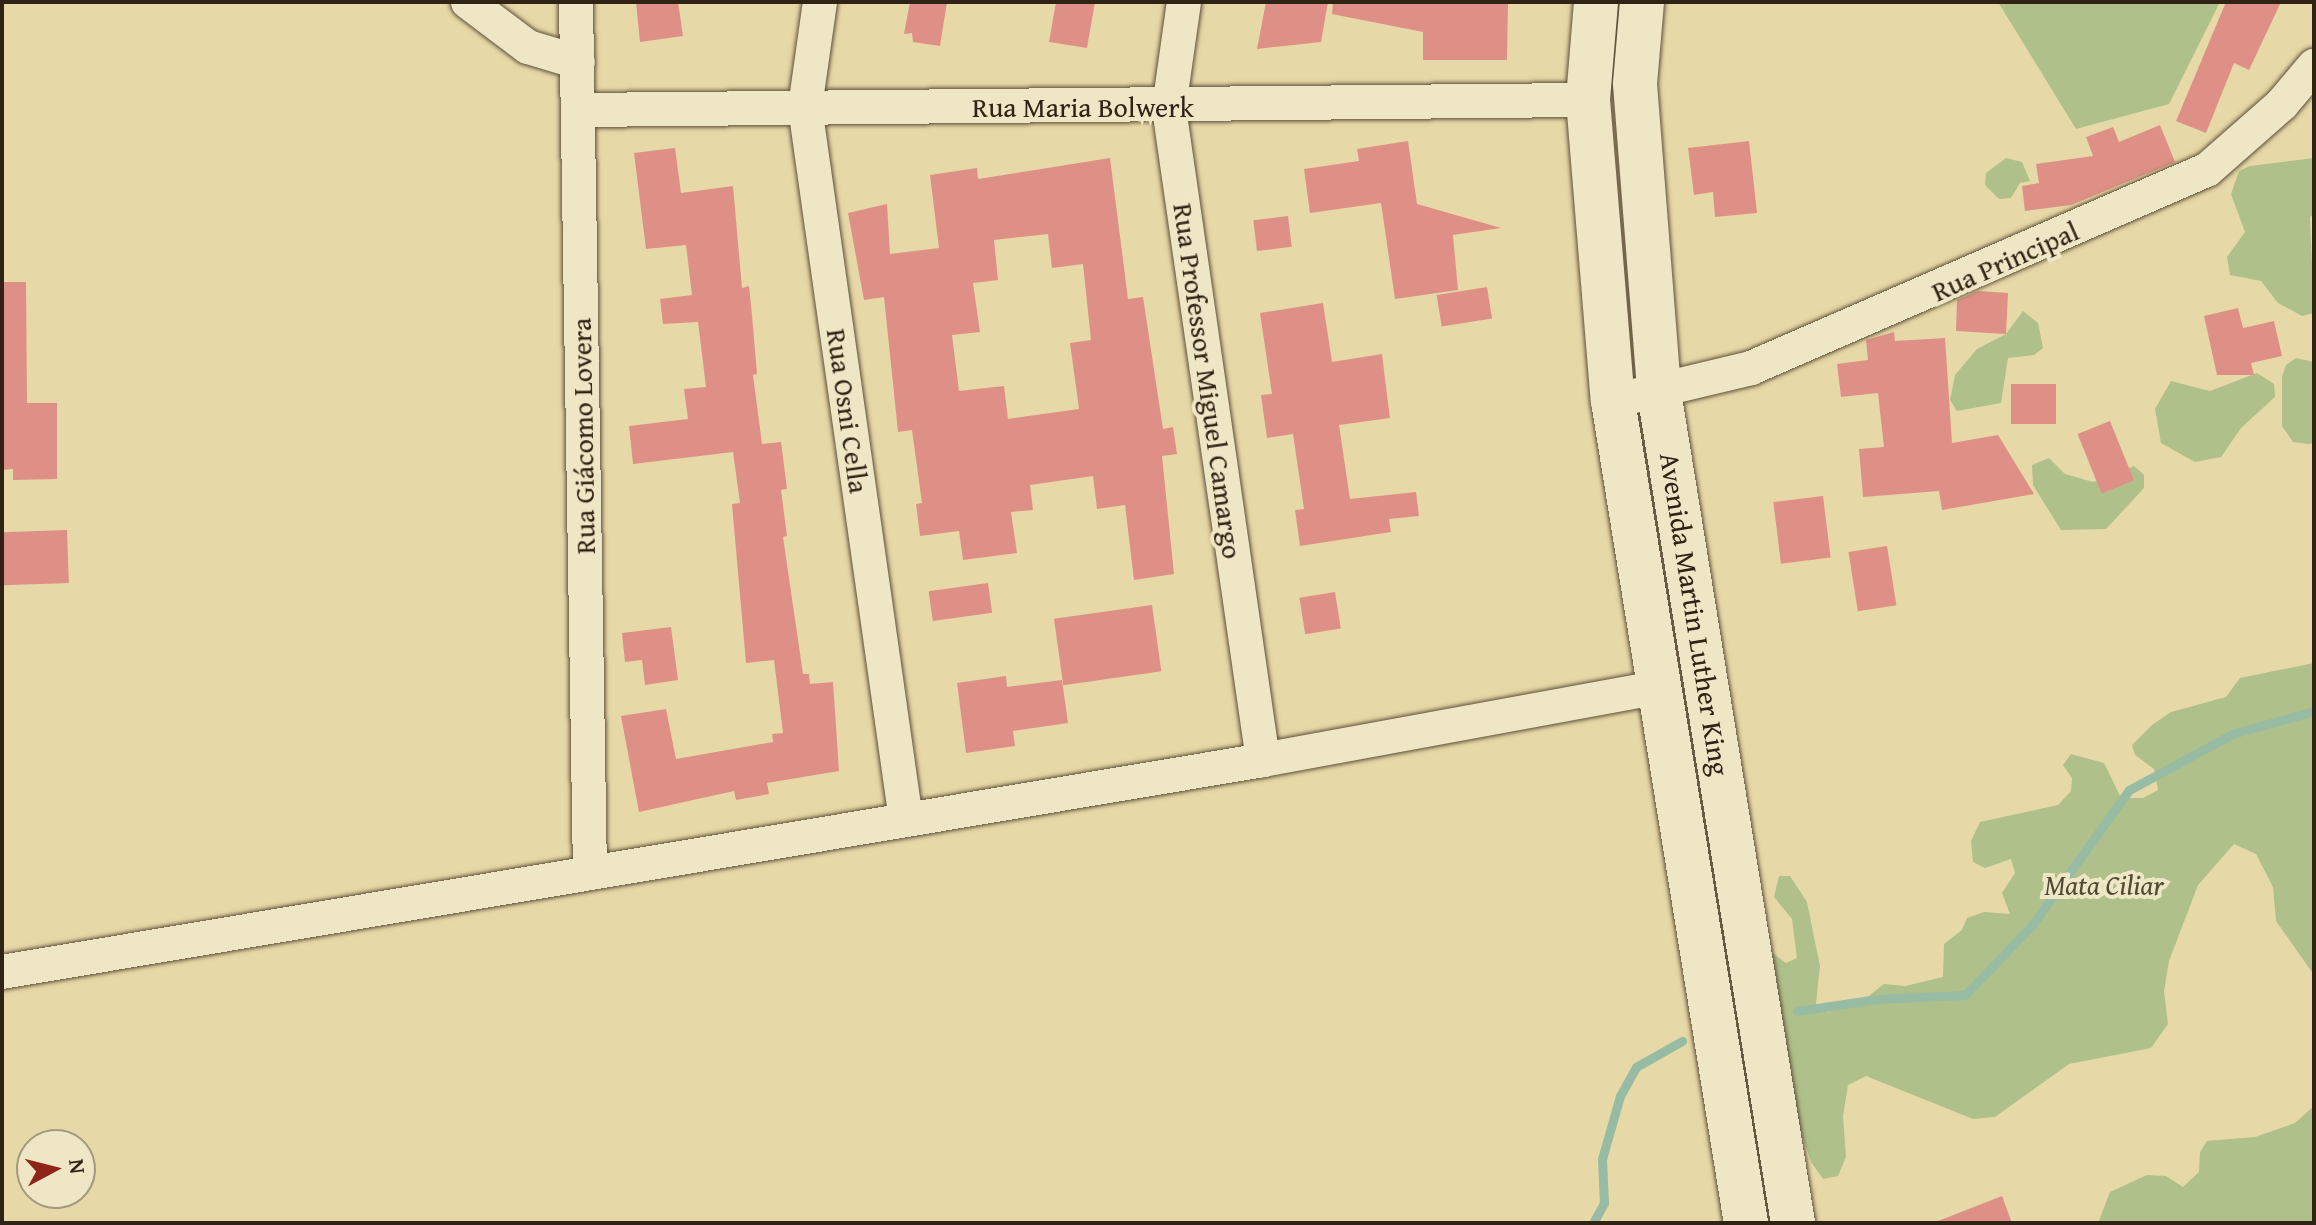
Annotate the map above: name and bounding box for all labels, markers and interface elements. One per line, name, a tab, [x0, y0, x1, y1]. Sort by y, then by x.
street label: Rua Maria Bolwerk	[972, 90, 1194, 124]
street label: Rua Professor Miguel Camargo	[1166, 201, 1250, 561]
street label: Rua Principal	[1926, 214, 2084, 308]
street label: Rua Giácomo Lovera	[564, 317, 602, 555]
street label: Rua Osni Cella	[820, 327, 876, 495]
street label: Avenida Martin Luther King	[1653, 450, 1737, 778]
park label: Mata Ciliar	[2044, 868, 2164, 902]
north arrow	[16, 1129, 96, 1209]
text: N	[61, 1157, 95, 1176]

